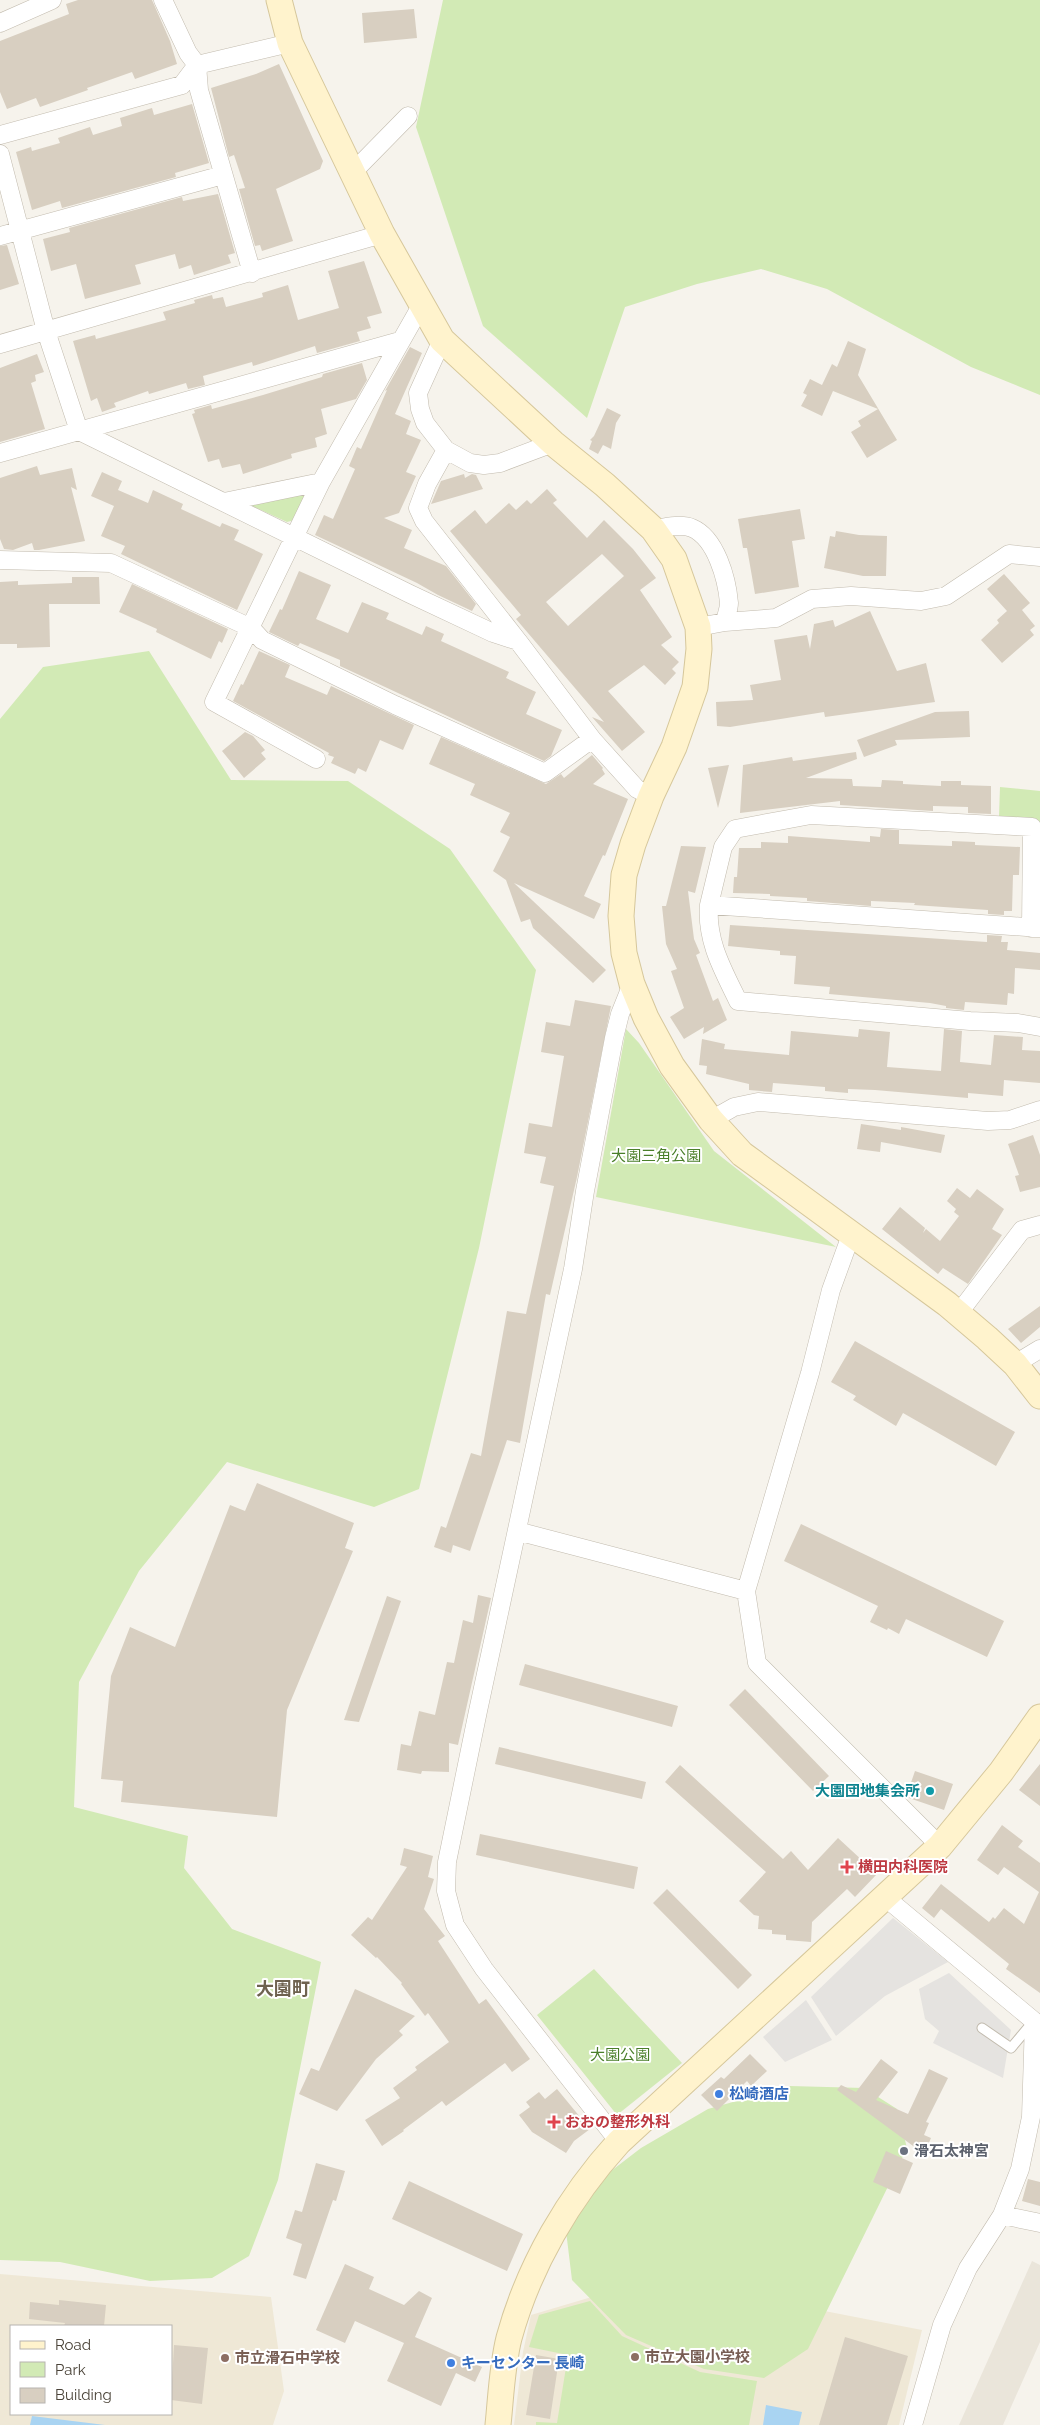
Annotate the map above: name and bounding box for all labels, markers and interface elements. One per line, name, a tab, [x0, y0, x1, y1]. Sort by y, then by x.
park label: 大園三角公園	[611, 1147, 701, 1165]
place label: 大園団地集会所	[815, 1782, 920, 1800]
marker: 大園団地集会所	[924, 1785, 936, 1797]
place label: 横田内科医院	[858, 1858, 948, 1876]
marker: 横田内科医院	[840, 1860, 854, 1874]
district label: 大園町	[256, 1978, 310, 1999]
park label: 大園公園	[590, 2046, 650, 2064]
place label: 松崎酒店	[729, 2085, 789, 2103]
marker: 松崎酒店	[713, 2088, 725, 2100]
place label: おおの整形外科	[565, 2113, 670, 2131]
marker: おおの整形外科	[547, 2115, 561, 2129]
place label: 滑石太神宮	[914, 2142, 989, 2160]
marker: 滑石太神宮	[898, 2145, 910, 2157]
legend	[10, 2325, 172, 2415]
text: Road	[55, 2336, 91, 2354]
place label: 市立大園小学校	[645, 2348, 750, 2366]
place label: 市立滑石中学校	[235, 2349, 340, 2367]
marker: 市立大園小学校	[629, 2351, 641, 2363]
marker: 市立滑石中学校	[219, 2352, 231, 2364]
place label: キーセンター 長崎	[461, 2354, 585, 2372]
marker: キーセンター 長崎	[445, 2357, 457, 2369]
text: Park	[55, 2361, 86, 2379]
text: Building	[55, 2386, 112, 2404]

